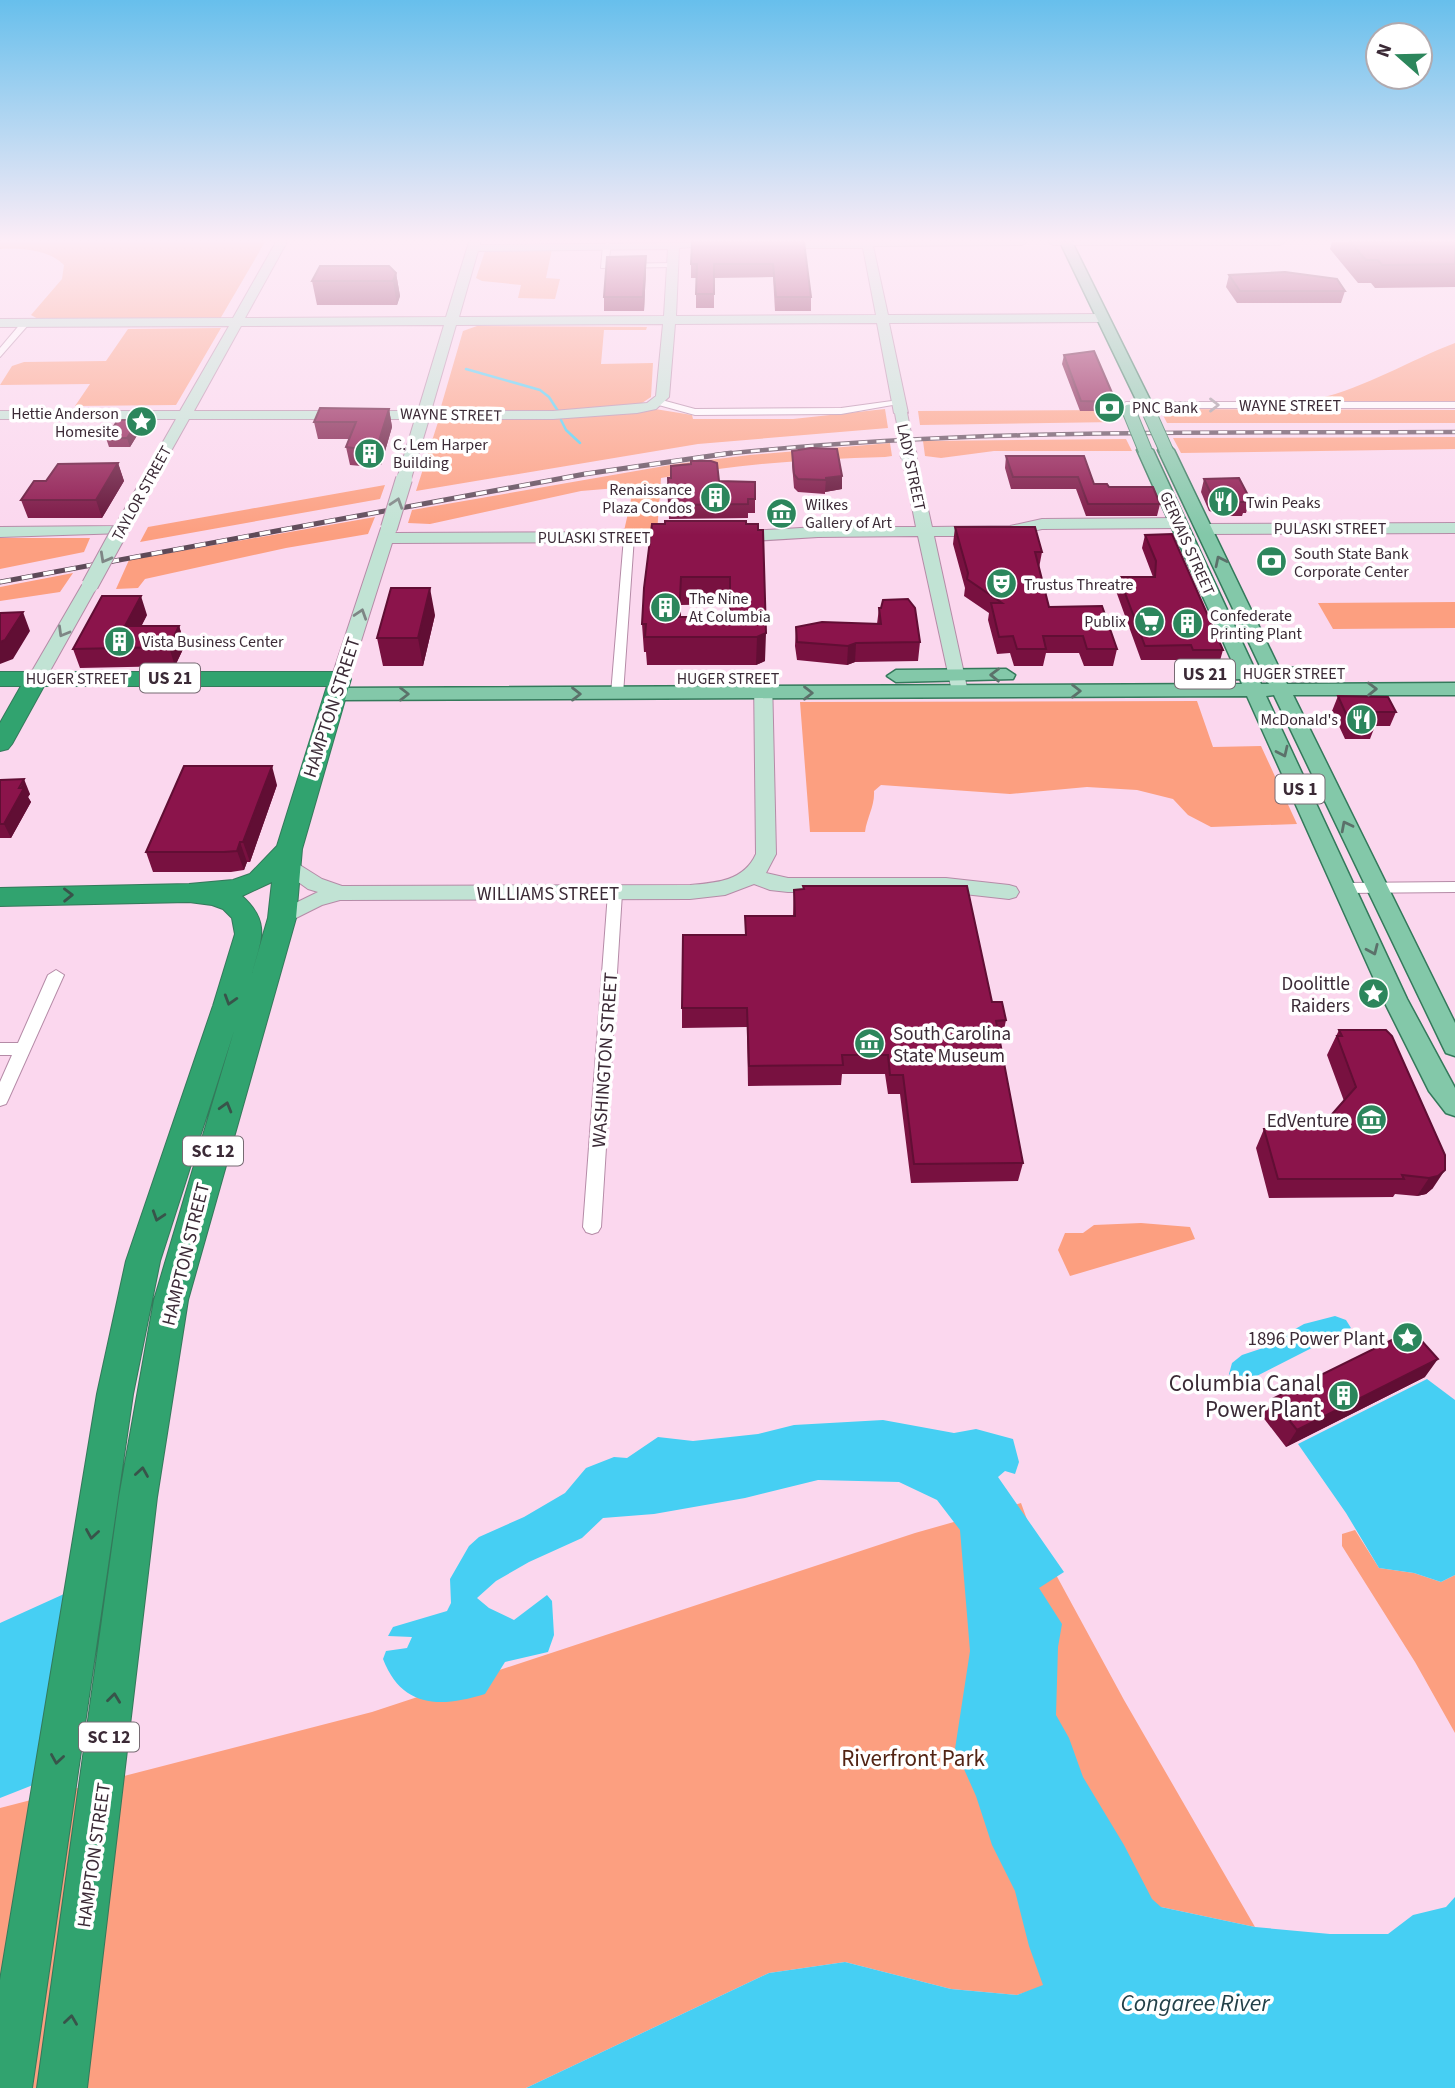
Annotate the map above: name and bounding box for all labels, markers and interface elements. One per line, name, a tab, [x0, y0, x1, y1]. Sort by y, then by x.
north arrow	[1364, 21, 1434, 91]
text: N	[1370, 40, 1399, 61]
bank icon: PNC Bank	[1092, 390, 1126, 424]
street label: WAYNE STREET	[1239, 395, 1341, 417]
place label: PNC Bank	[1132, 397, 1198, 419]
one-way arrow	[1209, 397, 1220, 413]
place label: Hettie Anderson Homesite	[11, 403, 119, 443]
street label: WAYNE STREET	[400, 403, 503, 427]
place icon: Hettie Anderson Homesite	[125, 405, 159, 439]
street label: LADY STREET	[891, 422, 931, 513]
place label: C. Lem Harper Building	[393, 434, 488, 474]
building icon: C. Lem Harper Building	[353, 436, 387, 470]
street label: TAYLOR STREET	[107, 442, 177, 545]
place label: Renaissance Plaza Condos	[602, 479, 692, 519]
building icon: Renaissance Plaza Condos	[698, 481, 732, 515]
restaurant icon: Twin Peaks	[1206, 485, 1240, 519]
street label: GERVAIS STREET	[1154, 488, 1220, 599]
place label: Twin Peaks	[1246, 492, 1321, 514]
place label: Wilkes Gallery of Art	[805, 494, 892, 534]
museum icon: Wilkes Gallery of Art	[765, 496, 799, 530]
one-way arrow	[388, 498, 403, 510]
street label: PULASKI STREET	[1274, 518, 1387, 540]
street label: PULASKI STREET	[538, 527, 651, 549]
place label: South State Bank Corporate Center	[1294, 543, 1409, 583]
bank icon: South State Bank Corporate Center	[1254, 545, 1288, 579]
one-way arrow	[100, 550, 114, 563]
one-way arrow	[1214, 556, 1228, 568]
theatre icon: Trustus Threatre	[984, 567, 1018, 601]
place label: Trustus Threatre	[1024, 574, 1134, 596]
place label: The Nine At Columbia	[689, 588, 771, 628]
building icon: The Nine At Columbia	[649, 590, 683, 624]
supermarket icon: Publix	[1132, 604, 1166, 638]
place label: Confederate Printing Plant	[1210, 605, 1303, 645]
building icon: Confederate Printing Plant	[1170, 607, 1204, 641]
one-way arrow	[353, 608, 367, 620]
place label: Publix	[1084, 611, 1126, 633]
one-way arrow	[59, 624, 72, 637]
building icon: Vista Business Center	[102, 624, 136, 658]
place label: Vista Business Center	[142, 631, 284, 653]
street label: HAMPTON STREET	[297, 634, 368, 781]
road number: US 21	[1175, 660, 1235, 688]
street label: HUGER STREET	[1243, 663, 1346, 685]
road number: US 21	[140, 664, 200, 692]
one-way arrow	[989, 667, 1000, 683]
street label: HUGER STREET	[26, 668, 129, 690]
street label: HUGER STREET	[677, 668, 780, 690]
one-way arrow	[1366, 682, 1377, 697]
one-way arrow	[1071, 683, 1082, 699]
one-way arrow	[803, 685, 813, 701]
one-way arrow	[399, 686, 410, 702]
one-way arrow	[571, 686, 582, 702]
restaurant icon: McDonald's	[1344, 702, 1378, 736]
place label: McDonald's	[1260, 709, 1338, 731]
one-way arrow	[1275, 745, 1289, 757]
road number: US 1	[1276, 774, 1324, 804]
one-way arrow	[1340, 821, 1354, 833]
street label: WILLIAMS STREET	[477, 881, 619, 908]
one-way arrow	[63, 888, 74, 903]
one-way arrow	[1365, 943, 1379, 955]
street label: WASHINGTON STREET	[586, 971, 625, 1149]
place label: Doolittle Raiders	[1281, 971, 1350, 1020]
place icon: Doolittle Raiders	[1356, 977, 1390, 1011]
one-way arrow	[224, 993, 239, 1005]
place label: South Carolina State Museum	[893, 1021, 1011, 1070]
museum icon: South Carolina State Museum	[853, 1027, 887, 1061]
one-way arrow	[217, 1101, 232, 1113]
museum icon: EdVenture	[1355, 1103, 1389, 1137]
place label: EdVenture	[1267, 1108, 1349, 1135]
road number: SC 12	[183, 1136, 243, 1166]
street label: HAMPTON STREET	[156, 1180, 217, 1329]
one-way arrow	[152, 1209, 166, 1221]
place icon: 1896 Power Plant	[1391, 1321, 1425, 1355]
place label: 1896 Power Plant	[1247, 1326, 1386, 1353]
place label: Columbia Canal Power Plant	[1169, 1367, 1321, 1426]
building icon: Columbia Canal Power Plant	[1327, 1379, 1361, 1413]
one-way arrow	[134, 1466, 149, 1478]
one-way arrow	[85, 1528, 100, 1540]
one-way arrow	[106, 1692, 121, 1704]
road number: SC 12	[79, 1722, 139, 1752]
park label: Riverfront Park	[841, 1742, 985, 1775]
one-way arrow	[50, 1753, 65, 1765]
street label: HAMPTON STREET	[71, 1781, 118, 1929]
water label: Congaree River	[1121, 1986, 1271, 2021]
one-way arrow	[63, 2015, 78, 2026]

